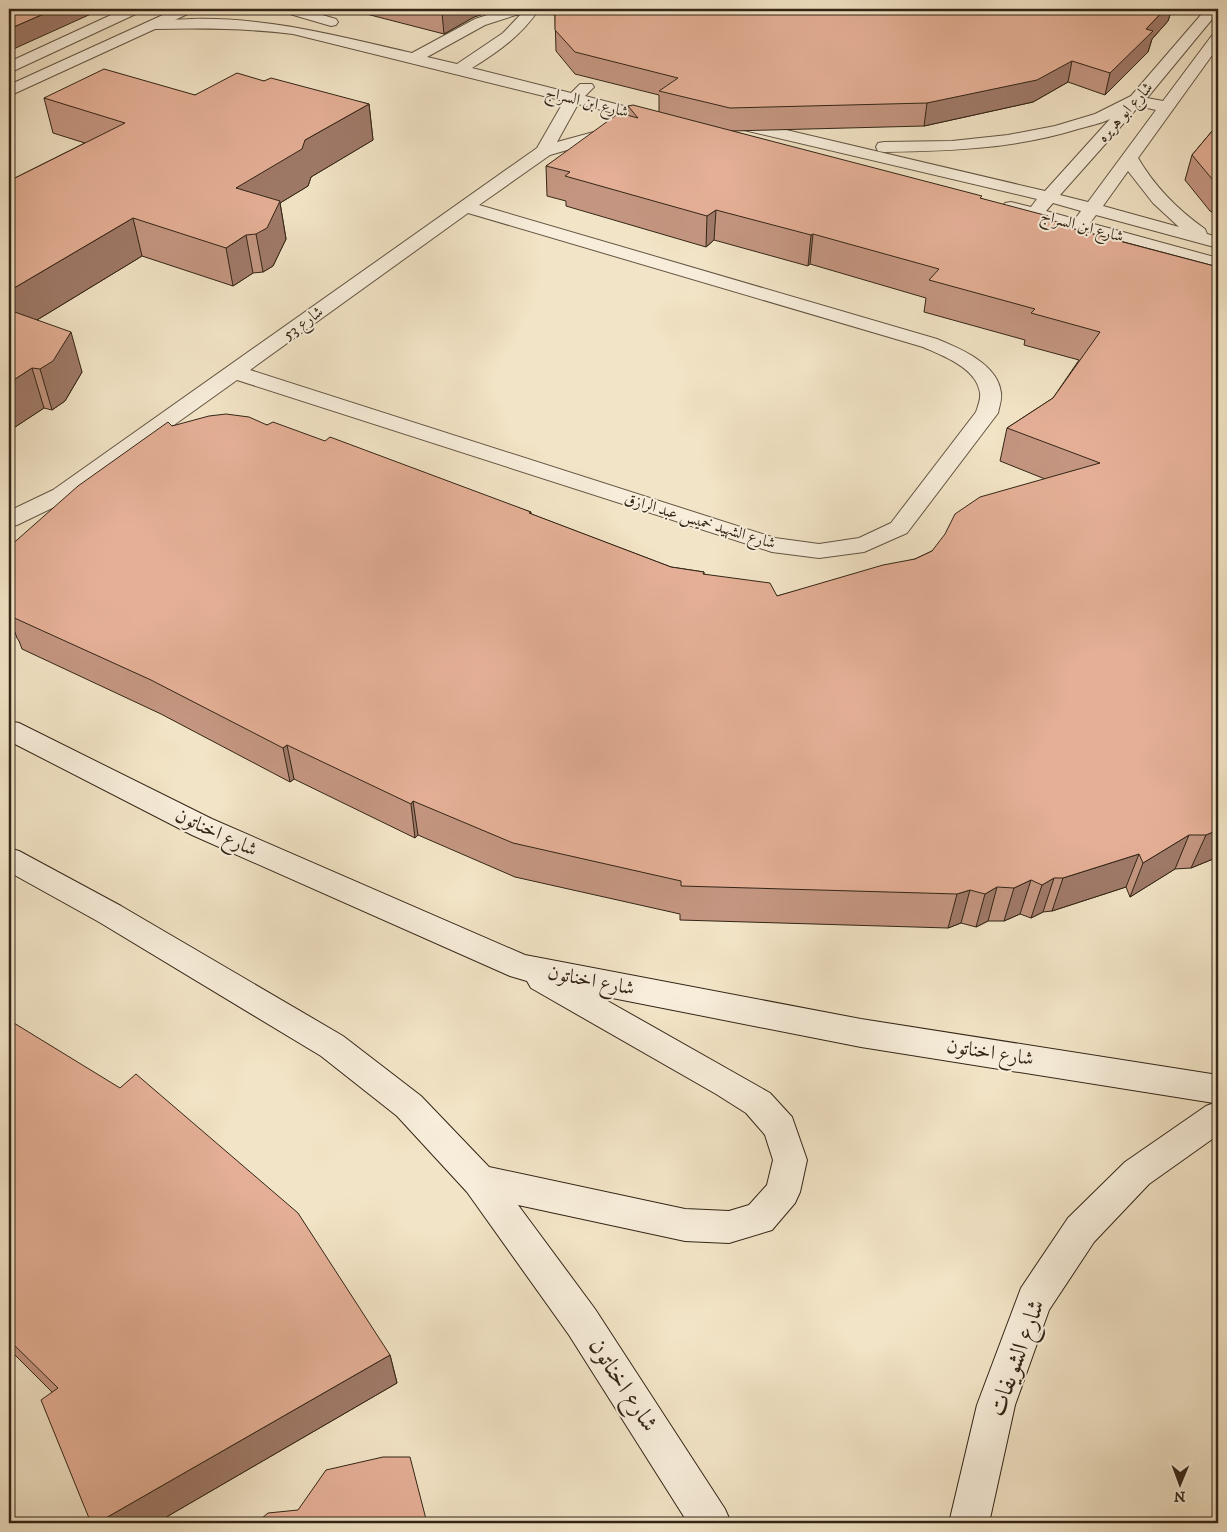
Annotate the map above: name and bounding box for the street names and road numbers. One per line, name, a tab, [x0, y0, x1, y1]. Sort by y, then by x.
street label: شارع ابو هريره	[1093, 78, 1159, 148]
street label: شارع ابن السراج	[542, 82, 631, 126]
street label: شارع ابن السراج	[1037, 205, 1126, 251]
street label: شارع 53	[279, 302, 329, 347]
street label: شارع الشهيد خميس عبد الرازق	[621, 488, 778, 556]
street label: شارع اخناتون	[169, 803, 261, 867]
street label: شارع اخناتون	[545, 960, 637, 1006]
street label: شارع اخناتون	[944, 1034, 1035, 1076]
street label: شارع الشويفات	[982, 1295, 1056, 1422]
street label: شارع اخناتون	[578, 1333, 664, 1440]

